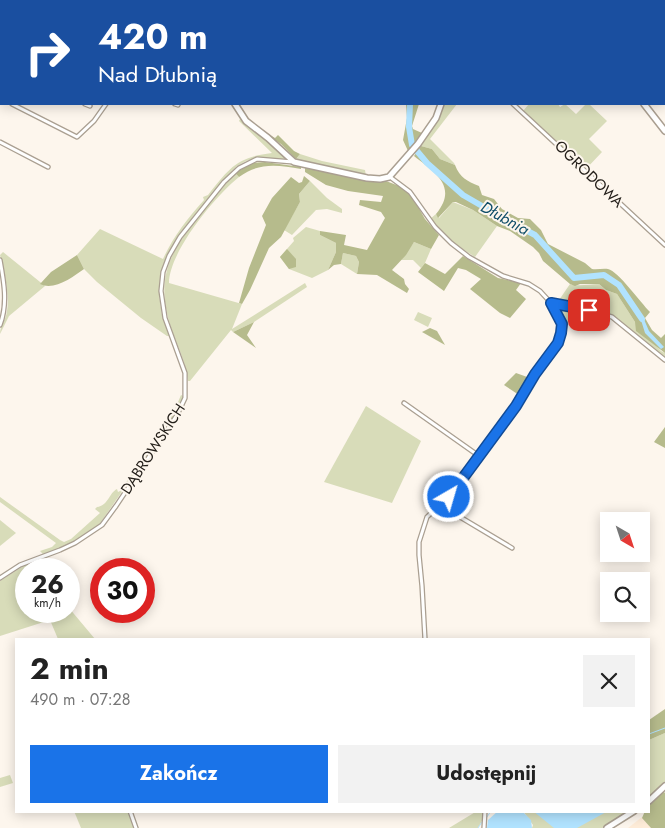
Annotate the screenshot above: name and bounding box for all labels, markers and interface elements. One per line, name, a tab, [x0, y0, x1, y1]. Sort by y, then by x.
text: 420 m	[98, 12, 208, 62]
icon: right	[15, 20, 80, 85]
text: Nad Dłubnią	[98, 58, 217, 90]
street label: OGRODOWA	[549, 135, 629, 213]
water label: Dłubnia	[477, 195, 534, 241]
pin	[568, 289, 610, 331]
icon: arrive	[575, 296, 603, 324]
street label: DĄBROWSKICH	[115, 399, 191, 499]
position arrow	[422, 470, 474, 522]
north arrow	[600, 512, 650, 562]
map controls	[600, 512, 650, 622]
speed limit sign: 30	[90, 558, 155, 623]
text: 26	[31, 566, 64, 602]
button: search	[600, 572, 650, 622]
text: km/h	[34, 594, 61, 612]
text: 2 min	[30, 647, 109, 690]
button: close	[583, 655, 635, 707]
text: 490 m · 07:28	[30, 688, 130, 711]
button: Zakończ	[30, 745, 328, 803]
button: Udostępnij	[338, 745, 635, 803]

